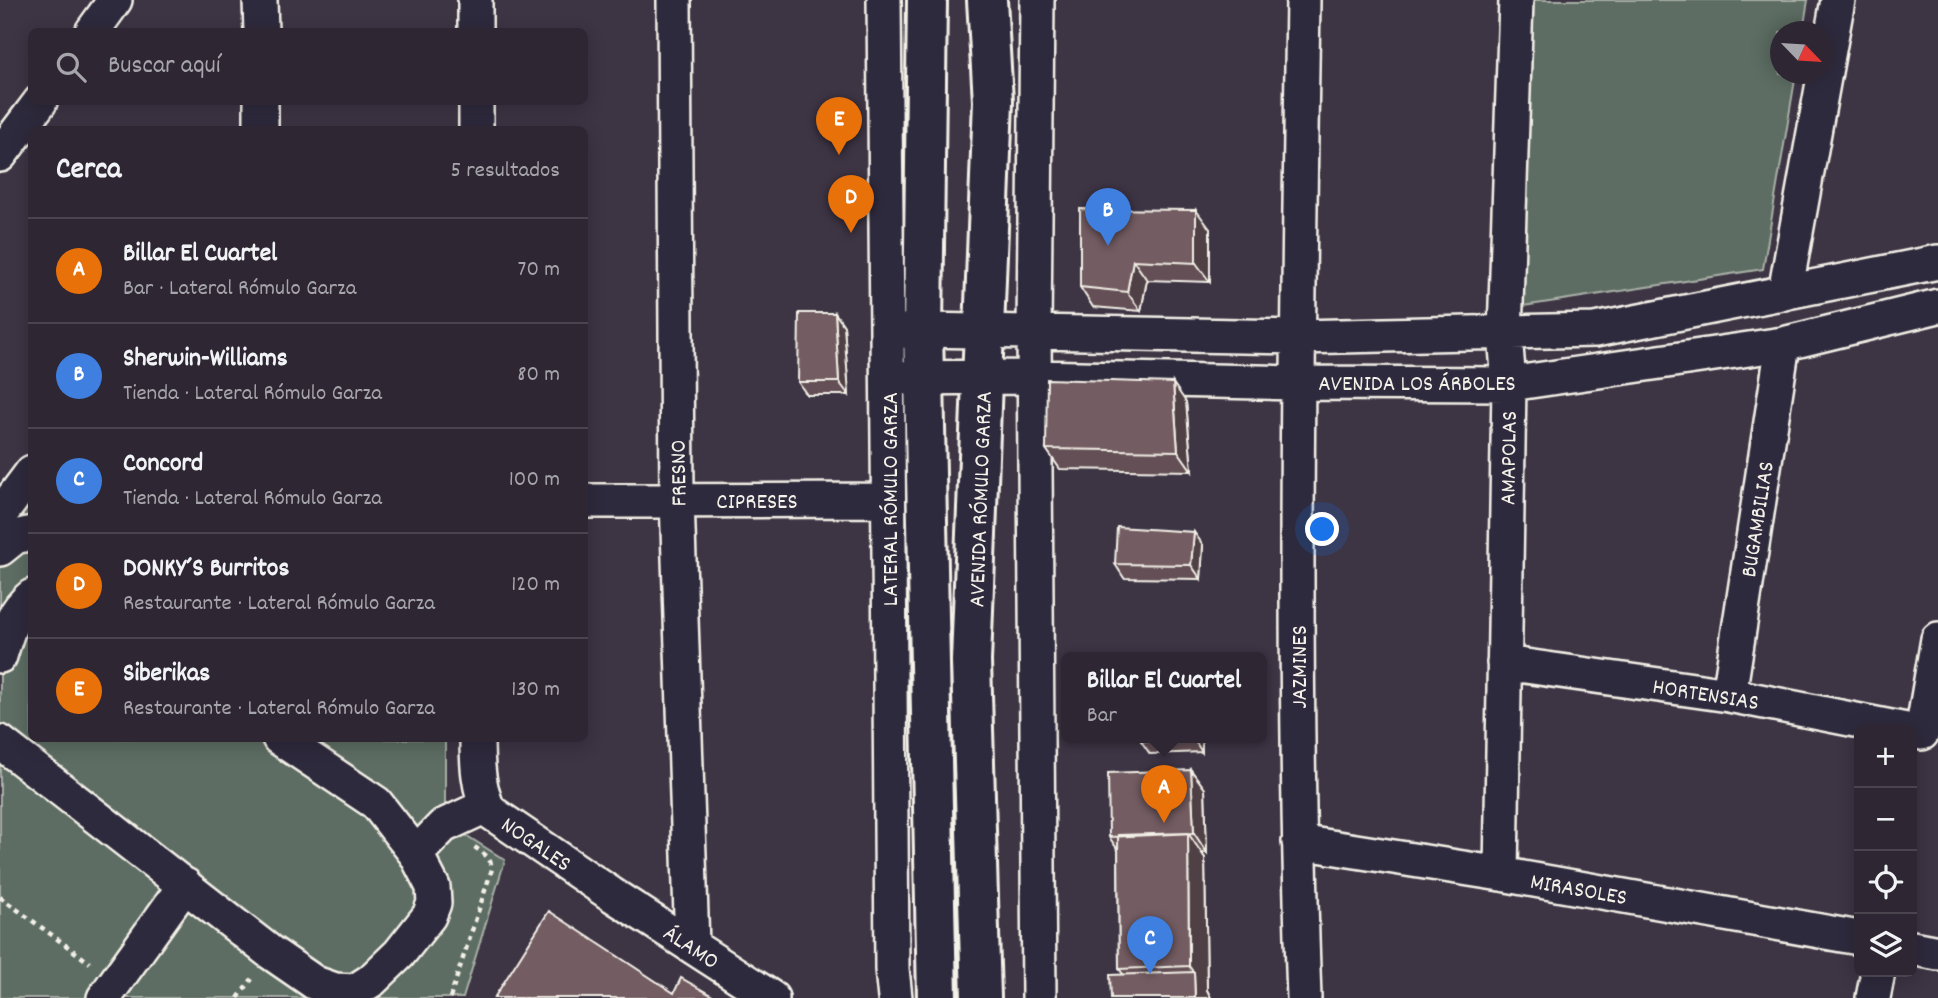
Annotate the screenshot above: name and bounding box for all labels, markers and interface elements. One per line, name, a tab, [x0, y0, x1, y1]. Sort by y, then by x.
north arrow	[1770, 21, 1833, 84]
search box	[28, 28, 588, 105]
icon: search	[52, 48, 90, 86]
text: Buscar aquí	[108, 48, 220, 85]
pin: E	[816, 97, 862, 155]
text: Cerca	[56, 150, 121, 193]
text: 5 resultados	[450, 155, 560, 188]
pin: D	[828, 175, 874, 233]
pin: B	[1085, 188, 1131, 246]
text: Billar El Cuartel	[123, 236, 277, 273]
text: A	[73, 254, 85, 287]
text: 70 m	[518, 254, 560, 287]
text: Bar · Lateral Rómulo Garza	[123, 273, 356, 306]
text: Sherwin-Williams	[123, 341, 288, 378]
text: B	[74, 359, 84, 392]
text: 80 m	[517, 359, 560, 392]
street label: AVENIDA LOS ÁRBOLES	[1318, 369, 1516, 402]
text: Tienda · Lateral Rómulo Garza	[123, 378, 382, 411]
street label: AVENIDA RÓMULO GARZA	[962, 390, 1003, 608]
street label: LATERAL RÓMULO GARZA	[876, 392, 909, 606]
street label: AMAPOLAS	[1493, 411, 1528, 506]
street label: FRESNO	[663, 439, 698, 507]
text: Concord	[123, 446, 203, 483]
street label: BUGAMBILIAS	[1734, 459, 1785, 580]
text: C	[73, 464, 85, 497]
text: 100 m	[509, 464, 560, 497]
text: Tienda · Lateral Rómulo Garza	[123, 483, 382, 516]
street label: CIPRESES	[716, 487, 798, 520]
your location	[1305, 512, 1339, 546]
text: DONKY´S Burritos	[123, 551, 289, 588]
text: D	[73, 569, 85, 602]
text: 120 m	[511, 569, 560, 602]
text: Restaurante · Lateral Rómulo Garza	[123, 588, 435, 621]
street label: JAZMINES	[1285, 625, 1318, 709]
popup	[1061, 652, 1267, 743]
text: Siberikas	[123, 656, 210, 693]
text: Billar El Cuartel	[1087, 663, 1241, 700]
street label: HORTENSIAS	[1650, 672, 1761, 721]
text: E	[74, 674, 84, 707]
text: 130 m	[511, 674, 560, 707]
text: Restaurante · Lateral Rómulo Garza	[123, 693, 435, 726]
text: Bar	[1087, 700, 1117, 733]
map controls	[1854, 725, 1917, 977]
button: +	[1854, 725, 1917, 788]
pin: A	[1141, 765, 1187, 823]
button: −	[1854, 788, 1917, 851]
street label: NOGALES	[493, 810, 577, 882]
button: locate	[1854, 851, 1917, 914]
street label: MIRASOLES	[1527, 867, 1629, 916]
button: layers	[1854, 914, 1917, 977]
pin: C	[1127, 916, 1173, 974]
street label: ÁLAMO	[656, 919, 724, 979]

